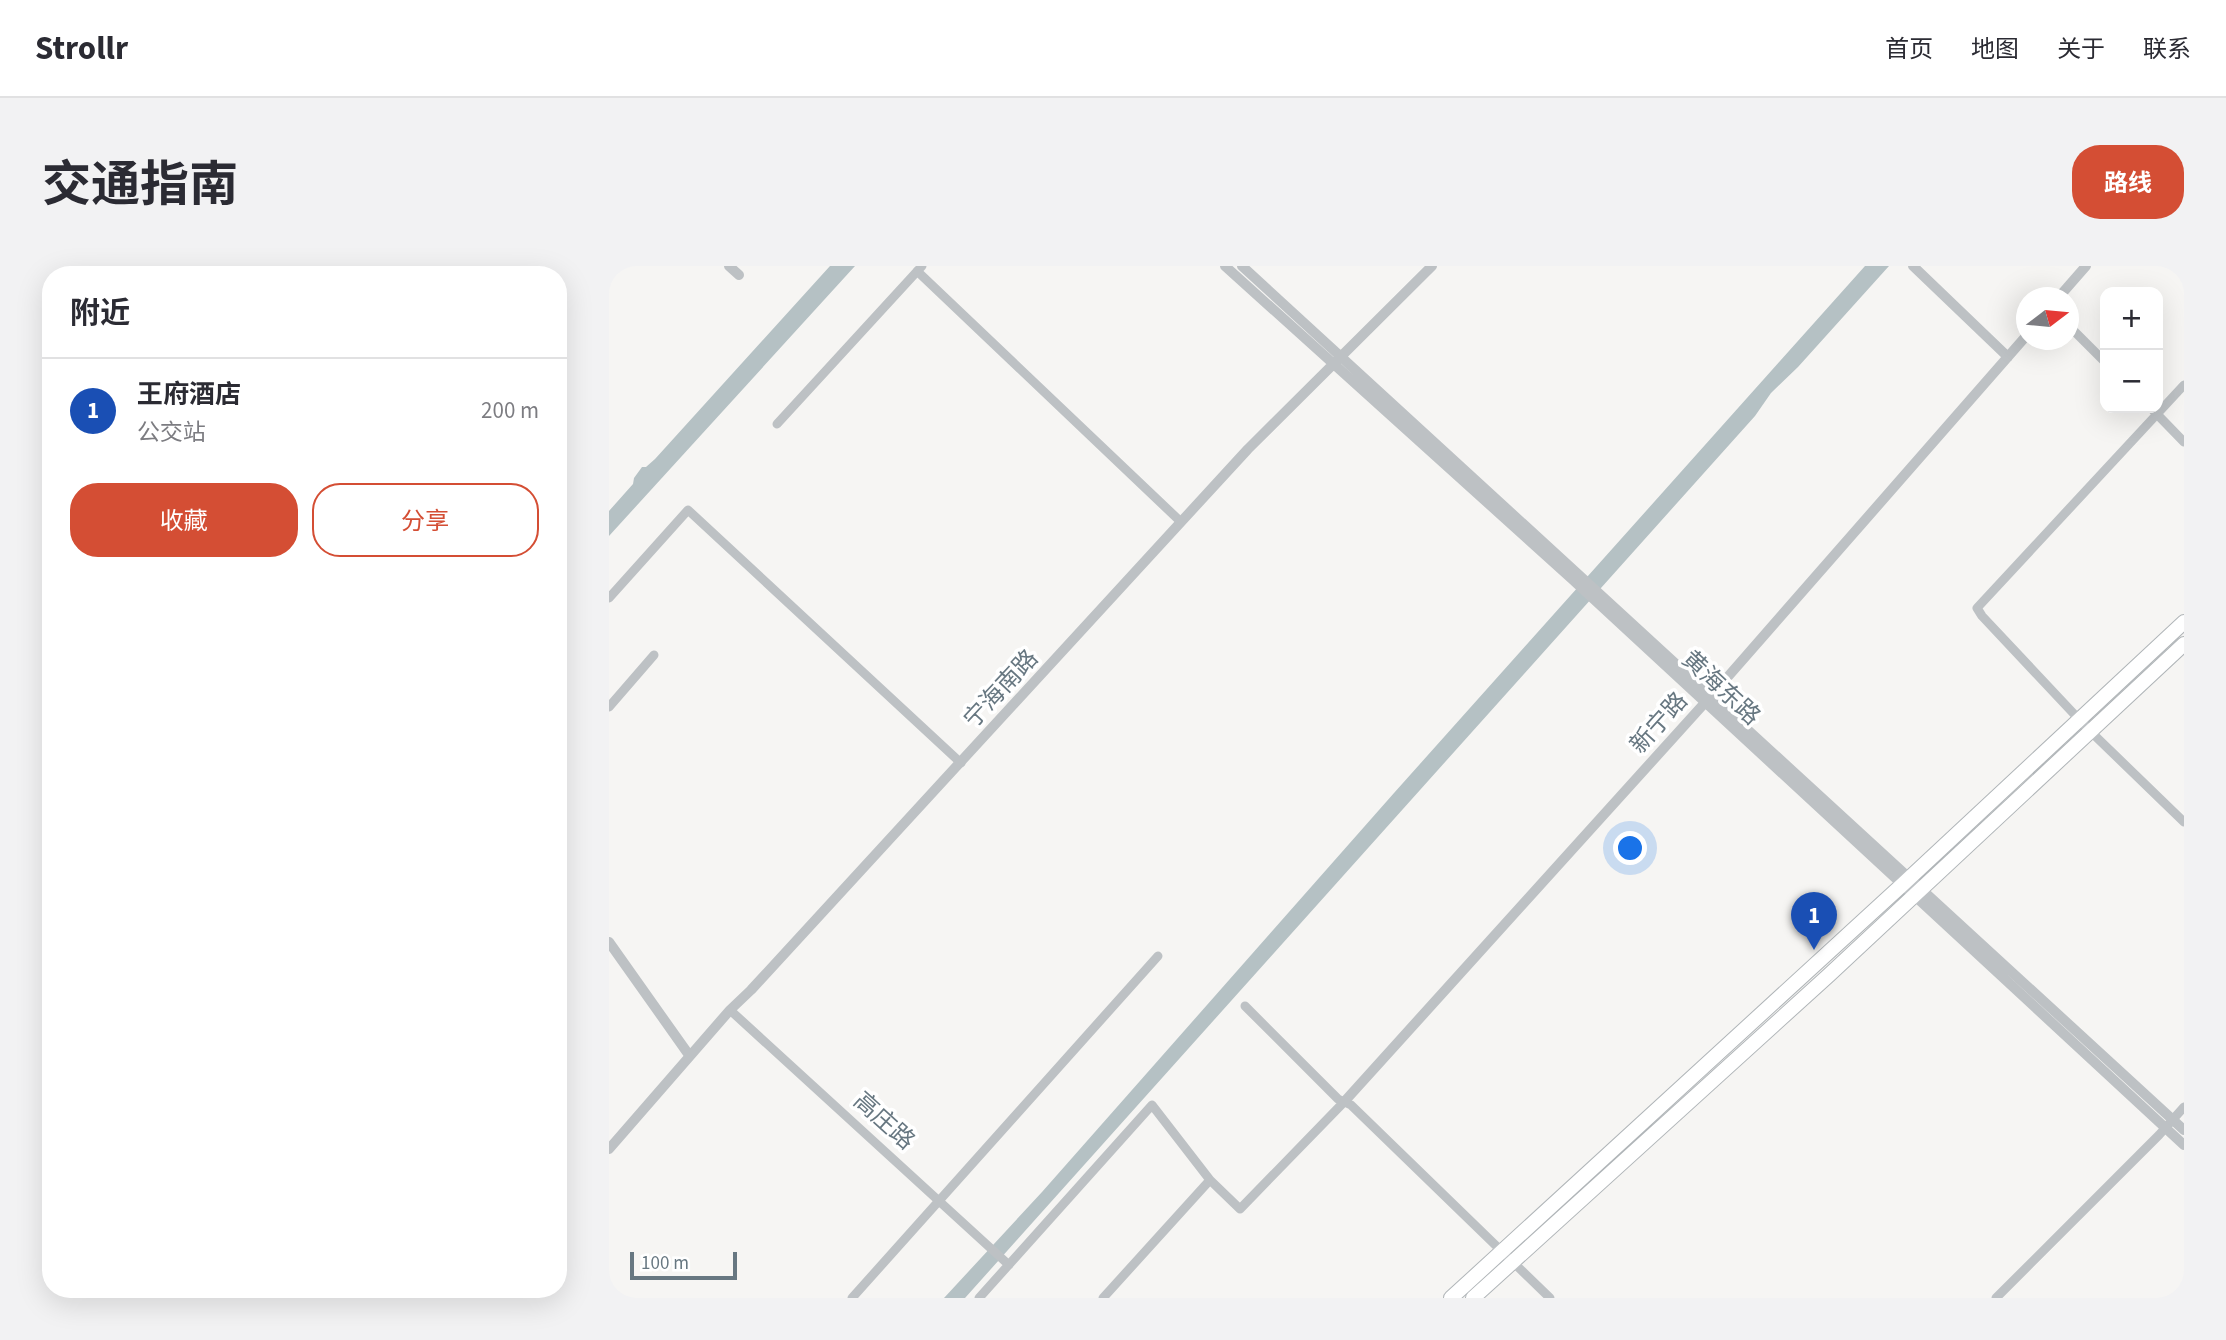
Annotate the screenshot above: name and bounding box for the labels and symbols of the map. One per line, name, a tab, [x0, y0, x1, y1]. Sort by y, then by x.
north arrow	[2016, 287, 2079, 350]
street label: 宁海南路	[955, 642, 1047, 736]
street label: 黄海东路	[1674, 642, 1768, 734]
street label: 新宁路	[1622, 685, 1696, 761]
your location	[1613, 831, 1647, 865]
pin: 1	[1791, 892, 1837, 950]
street label: 高庄路	[846, 1084, 922, 1158]
scale bar	[630, 1249, 737, 1281]

